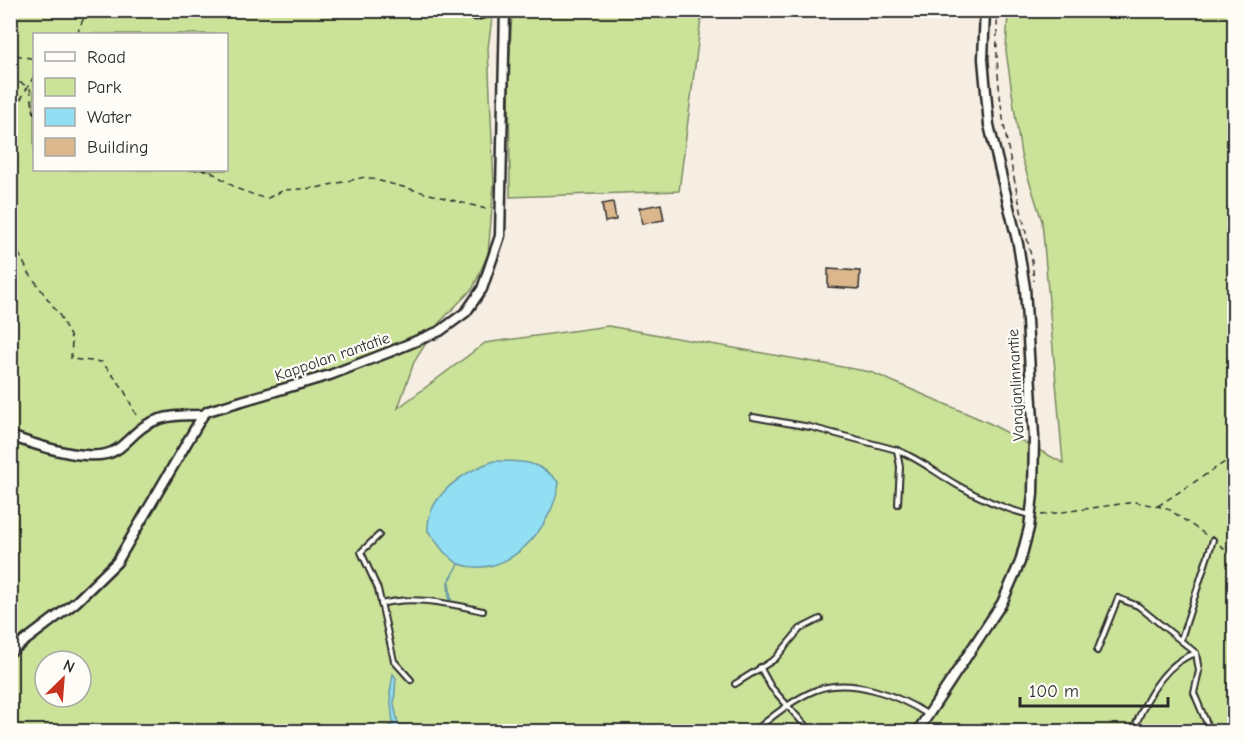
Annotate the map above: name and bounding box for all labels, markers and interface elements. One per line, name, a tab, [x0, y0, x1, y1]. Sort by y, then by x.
legend	[33, 33, 228, 171]
text: Road	[87, 47, 126, 68]
text: Park	[87, 77, 122, 98]
text: Water	[87, 107, 132, 128]
text: Building	[87, 137, 149, 158]
street label: Kappolan rantatie	[272, 329, 392, 385]
street label: Vanajanlinnantie	[1004, 329, 1028, 441]
north arrow	[33, 649, 93, 709]
text: N	[60, 656, 77, 677]
scale bar	[1020, 670, 1168, 708]
text: 100 m	[1029, 681, 1079, 702]

